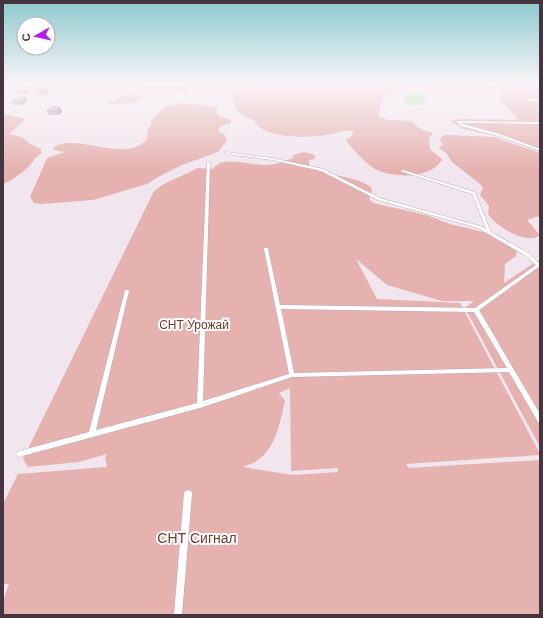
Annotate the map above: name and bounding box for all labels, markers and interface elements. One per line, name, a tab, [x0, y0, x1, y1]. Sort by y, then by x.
north arrow	[16, 16, 56, 56]
text: С	[20, 33, 33, 42]
park label: СНТ Урожай	[159, 318, 229, 332]
park label: СНТ Сигнал	[157, 530, 237, 546]

